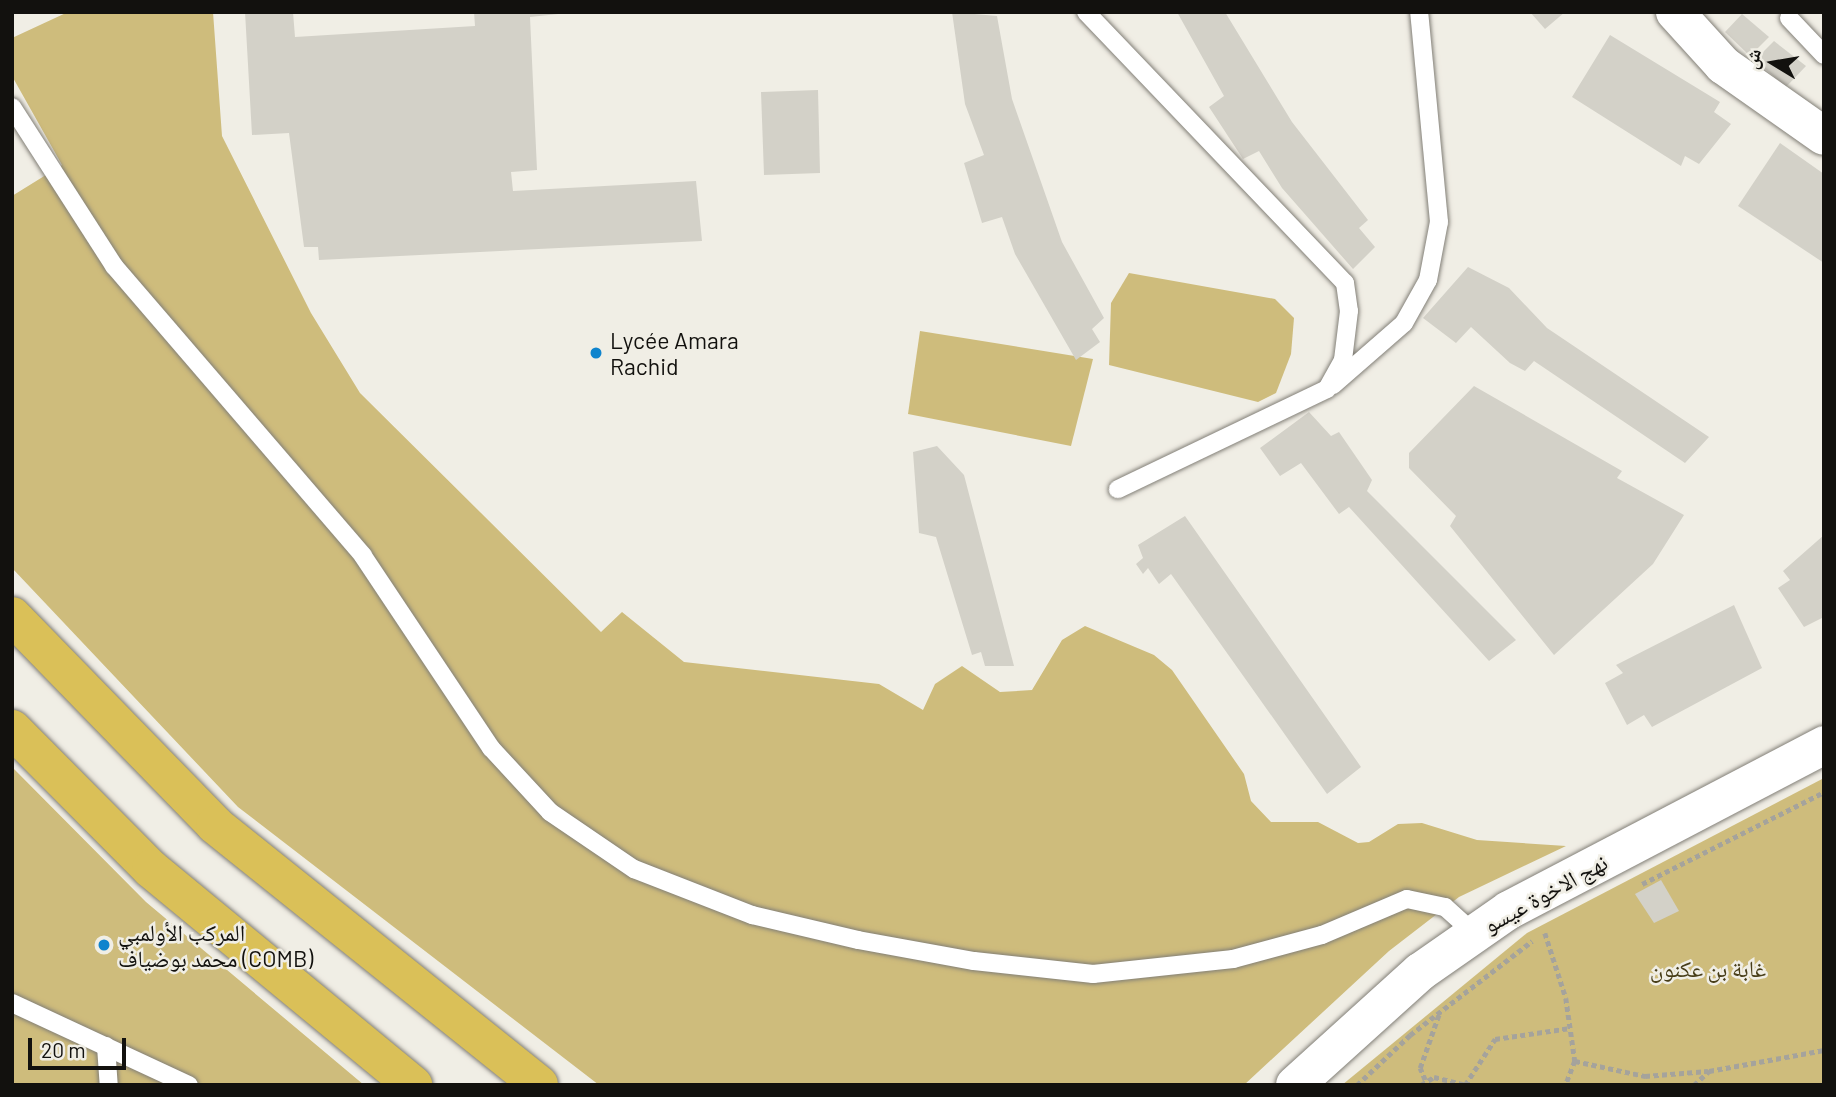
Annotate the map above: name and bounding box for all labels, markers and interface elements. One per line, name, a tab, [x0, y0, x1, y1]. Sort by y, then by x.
north arrow	[1738, 28, 1808, 98]
text: ش	[1739, 47, 1765, 71]
place label: Lycée Amara Rachid	[610, 326, 739, 380]
marker: Lycée Amara Rachid	[588, 345, 604, 361]
street label: نهج الاخوة عيسو	[1478, 848, 1612, 938]
place label: المركب الأولمبي محمد بوضياف (COMB)	[118, 918, 313, 972]
marker: المركب الأولمبي محمد بوضياف (COMB)	[96, 937, 112, 953]
park label: غابة بن عكنون	[1650, 954, 1766, 982]
scale bar	[32, 1024, 130, 1068]
text: 20 m	[41, 1037, 86, 1062]

